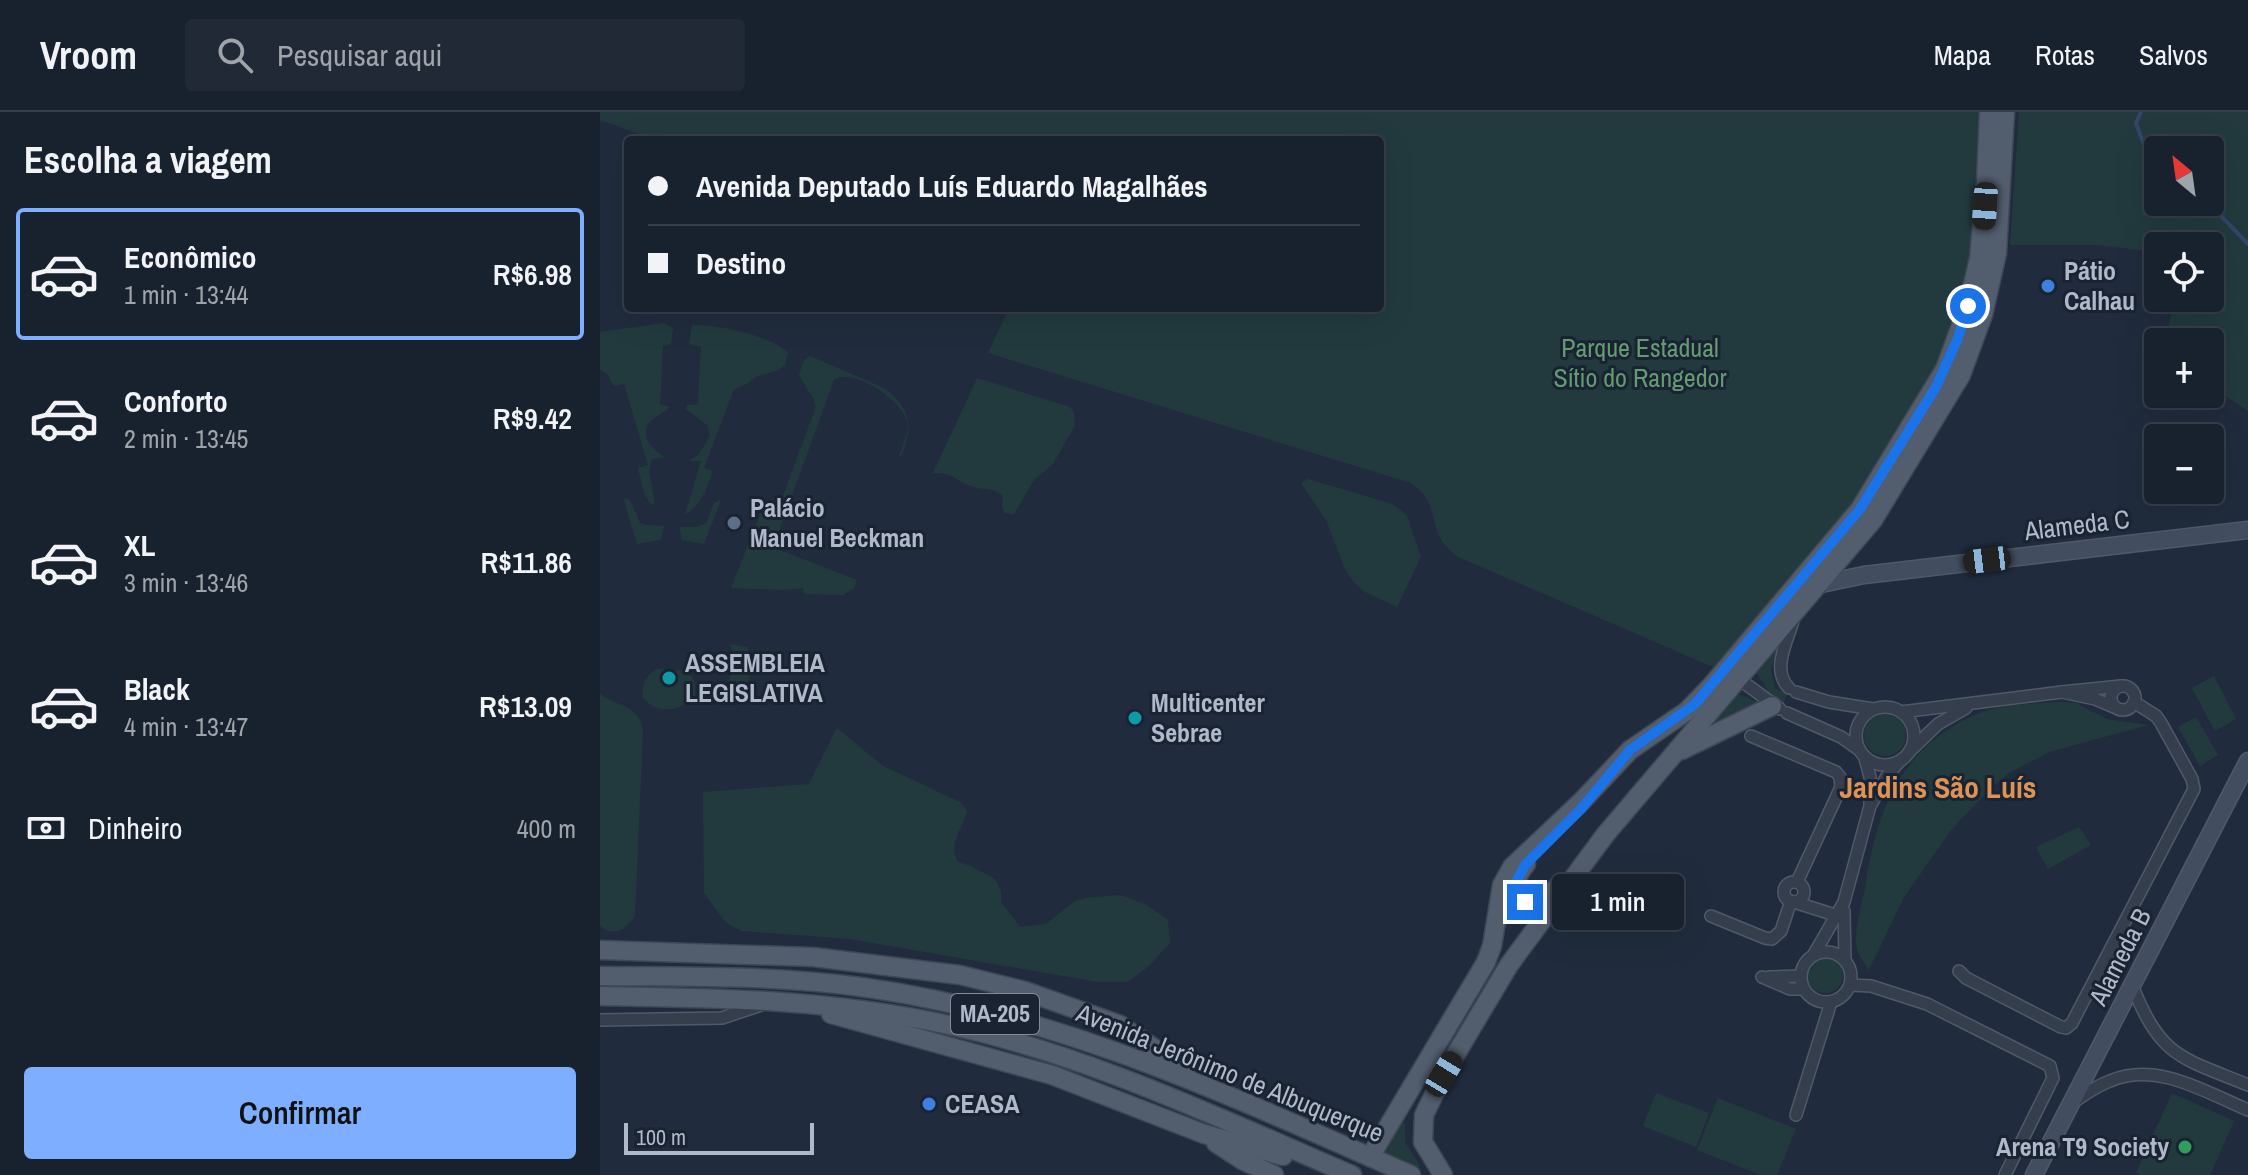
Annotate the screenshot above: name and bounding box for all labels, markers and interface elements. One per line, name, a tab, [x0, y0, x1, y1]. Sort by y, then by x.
search box	[185, 19, 745, 91]
text: Vroom	[40, 30, 137, 81]
icon: search	[213, 33, 257, 77]
text: Pesquisar aqui	[277, 35, 442, 75]
text: Mapa	[1934, 36, 1991, 74]
text: Rotas	[2035, 36, 2095, 74]
text: Salvos	[2139, 36, 2208, 74]
text: Escolha a viagem	[24, 136, 272, 184]
north arrow	[2144, 136, 2224, 216]
map controls	[2144, 136, 2224, 504]
text: Avenida Deputado Luís Eduardo Magalhães	[696, 166, 1208, 206]
car	[1971, 181, 1999, 231]
button: locate	[2144, 232, 2224, 312]
text: Econômico	[124, 237, 257, 277]
icon: car	[28, 238, 100, 310]
text: Destino	[696, 243, 786, 283]
place label: Pátio Calhau	[2064, 253, 2135, 318]
text: R$6.98	[493, 254, 572, 294]
text: 1 min · 13:44	[124, 277, 248, 312]
marker: Pátio Calhau	[2039, 277, 2057, 295]
route start	[1950, 288, 1986, 324]
button: +	[2144, 328, 2224, 408]
park label: Parque Estadual Sítio do Rangedor	[1553, 330, 1727, 395]
text: Conforto	[124, 381, 228, 421]
icon: car	[28, 382, 100, 454]
text: R$9.42	[493, 398, 572, 438]
text: 2 min · 13:45	[124, 421, 248, 456]
button: −	[2144, 424, 2224, 504]
place label: Palácio Manuel Beckman	[750, 490, 924, 555]
street label: Alameda C	[2021, 501, 2131, 548]
marker: Palácio Manuel Beckman	[725, 514, 743, 532]
text: XL	[124, 525, 155, 565]
icon: car	[28, 526, 100, 598]
text: R$11.86	[481, 542, 572, 582]
car	[1962, 545, 2012, 575]
text: 3 min · 13:46	[124, 565, 248, 600]
place label: ASSEMBLEIA LEGISLATIVA	[685, 645, 825, 710]
text: Black	[124, 669, 190, 709]
marker: ASSEMBLEIA LEGISLATIVA	[660, 669, 678, 687]
icon: car	[28, 670, 100, 742]
place label: Multicenter Sebrae	[1151, 685, 1265, 750]
text: R$13.09	[479, 686, 572, 726]
text: 4 min · 13:47	[124, 709, 248, 744]
marker: Multicenter Sebrae	[1126, 709, 1144, 727]
district label: Jardins São Luís	[1840, 767, 2036, 807]
icon: cash	[24, 806, 68, 850]
text: Dinheiro	[88, 808, 182, 848]
text: 400 m	[517, 811, 576, 846]
callout: 1 min	[1553, 874, 1685, 930]
route end	[1507, 884, 1543, 920]
text: 1 min	[1591, 884, 1645, 919]
street label: Alameda B	[2080, 902, 2159, 1012]
road number: MA-205	[951, 994, 1039, 1034]
street label: Avenida Jerônimo de Albuquerque	[1071, 995, 1389, 1150]
car	[1421, 1047, 1467, 1101]
button: Confirmar	[24, 1067, 576, 1159]
place label: CEASA	[945, 1086, 1020, 1121]
marker: CEASA	[920, 1095, 938, 1113]
scale bar	[624, 1119, 814, 1155]
text: 100 m	[636, 1122, 686, 1152]
place label: Arena T9 Society	[1996, 1129, 2169, 1164]
marker: Arena T9 Society	[2176, 1138, 2194, 1156]

